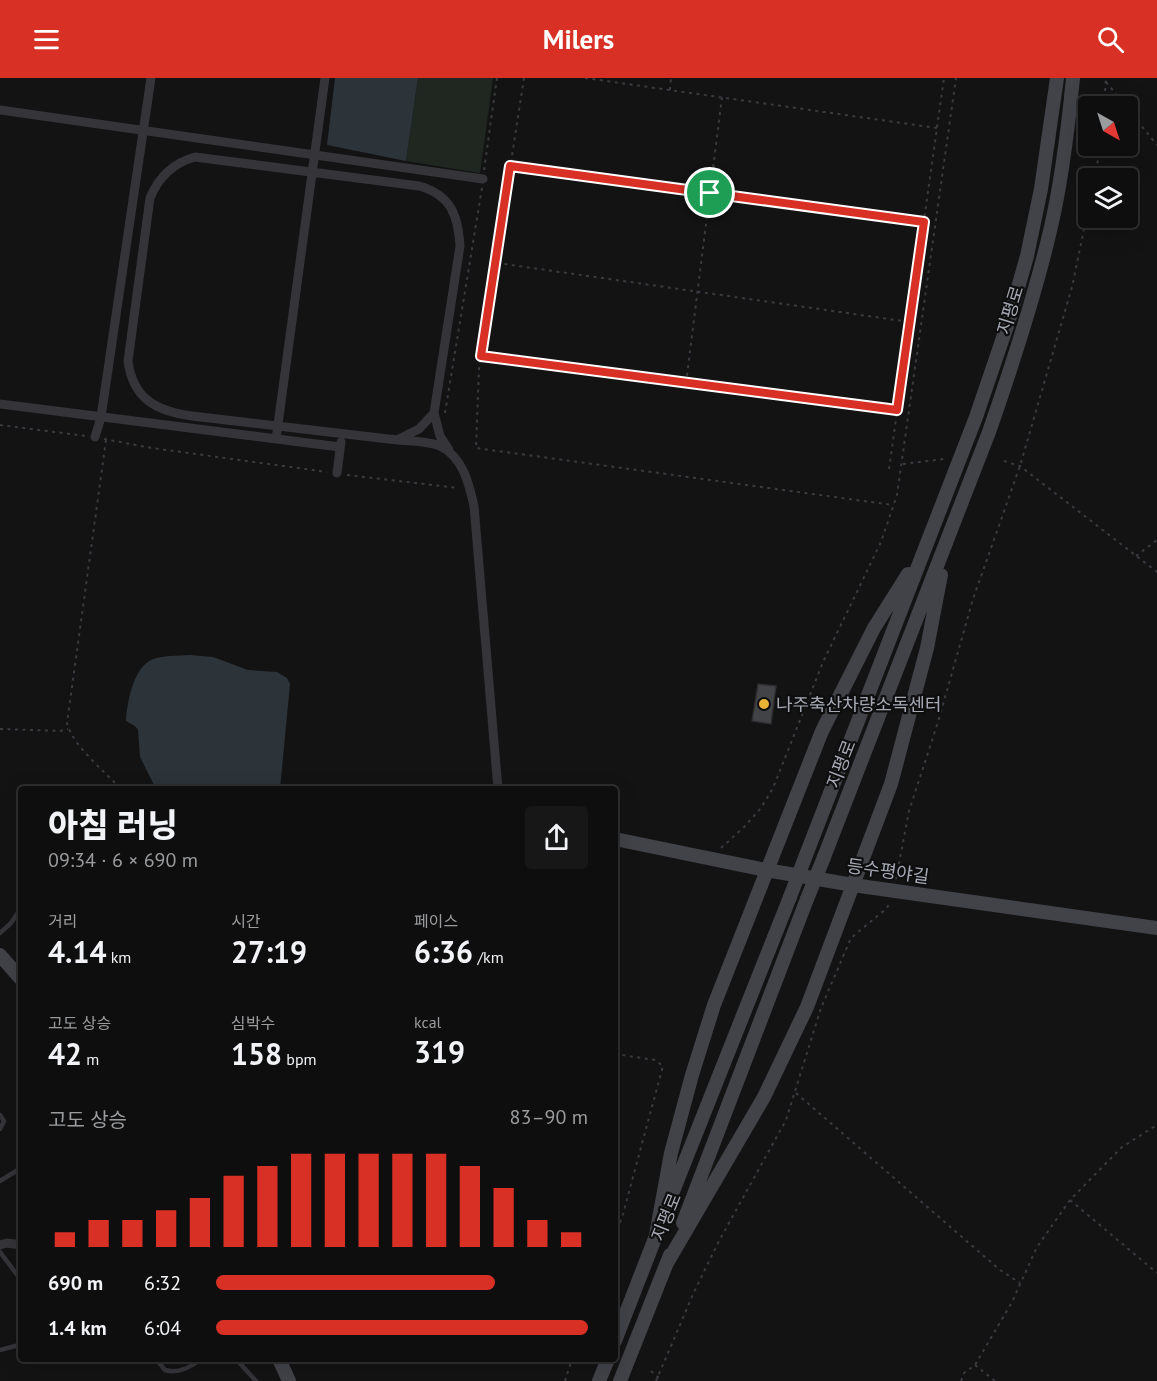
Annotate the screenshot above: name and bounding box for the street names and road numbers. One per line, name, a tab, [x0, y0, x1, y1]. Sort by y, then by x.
street label: 지평로	[992, 283, 1028, 337]
street label: 지평로	[821, 737, 861, 791]
street label: 등수평야길	[845, 854, 931, 888]
street label: 지평로	[646, 1190, 686, 1244]

